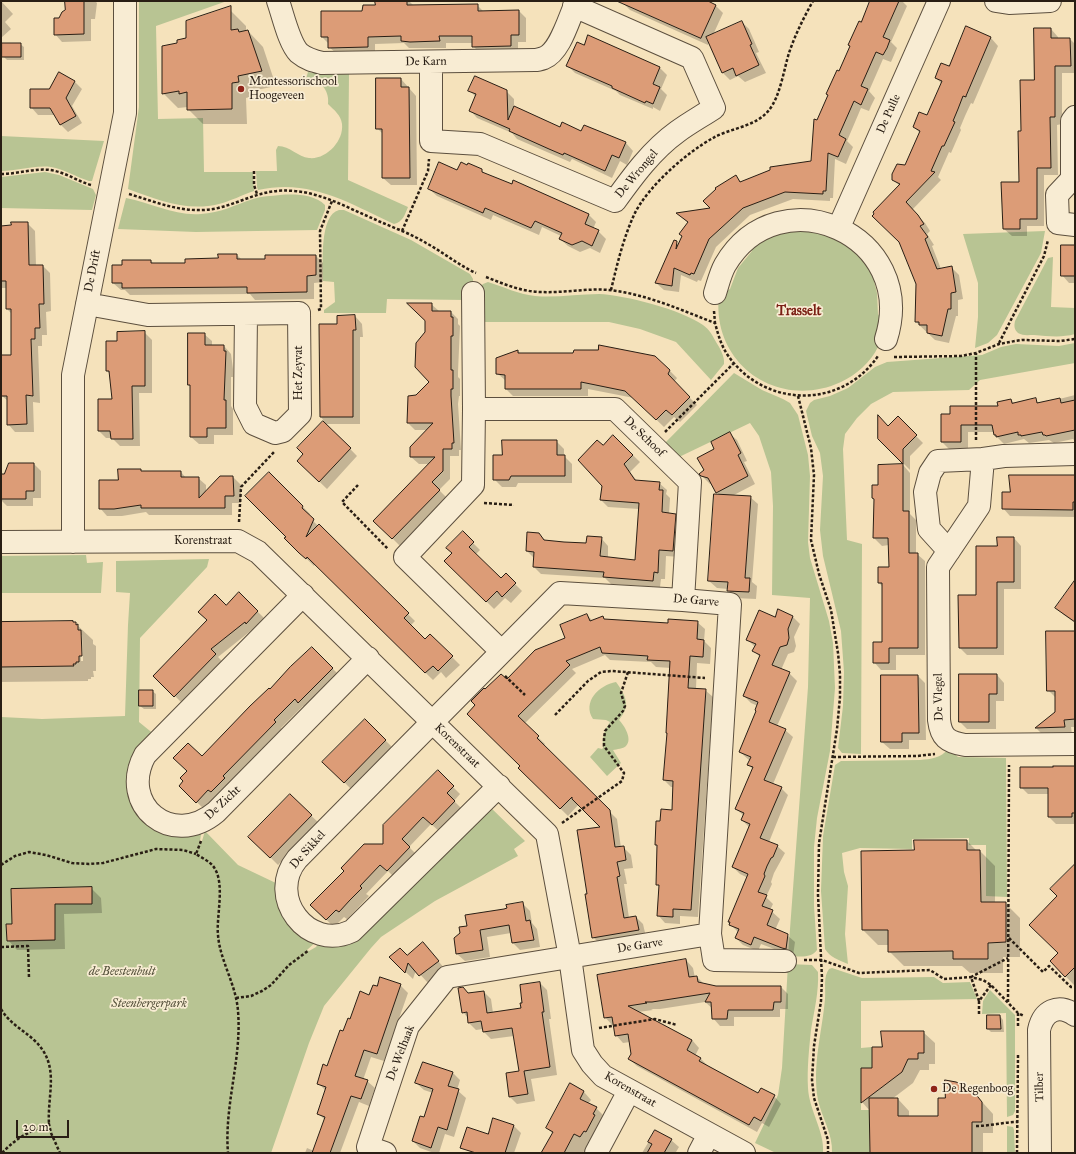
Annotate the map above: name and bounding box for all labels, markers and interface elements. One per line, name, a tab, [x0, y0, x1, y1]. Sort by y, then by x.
street label: De Karn	[405, 54, 447, 70]
place label: Montessorischool Hoogeveen	[249, 75, 337, 103]
marker: Montessorischool Hoogeveen	[236, 84, 246, 94]
street label: De Pulle	[874, 92, 904, 136]
street label: De Wrongel	[613, 147, 661, 201]
street label: De Drift	[82, 249, 104, 293]
district label: Trasselt	[776, 304, 822, 320]
street label: Het Zeyvat	[292, 345, 306, 401]
street label: De Schoof	[620, 414, 668, 460]
street label: Korenstraat	[174, 534, 232, 548]
street label: De Garve	[672, 592, 720, 610]
street label: De Vlegel	[931, 673, 947, 721]
street label: Korenstraat	[431, 721, 483, 771]
street label: De Zicht	[202, 783, 244, 823]
street label: De Sikkel	[287, 828, 329, 872]
street label: De Garve	[616, 935, 664, 957]
park label: de Beestenbult	[89, 965, 155, 979]
park label: Steenbergerpark	[111, 997, 187, 1011]
street label: De Welhaak	[384, 1023, 418, 1083]
street label: Korenstraat	[601, 1069, 659, 1111]
street label: Tilber	[1033, 1072, 1047, 1102]
place label: De Regenboog	[942, 1082, 1013, 1096]
marker: De Regenboog	[929, 1084, 939, 1094]
scale bar	[18, 1112, 71, 1138]
text: 20 m	[23, 1120, 49, 1134]

